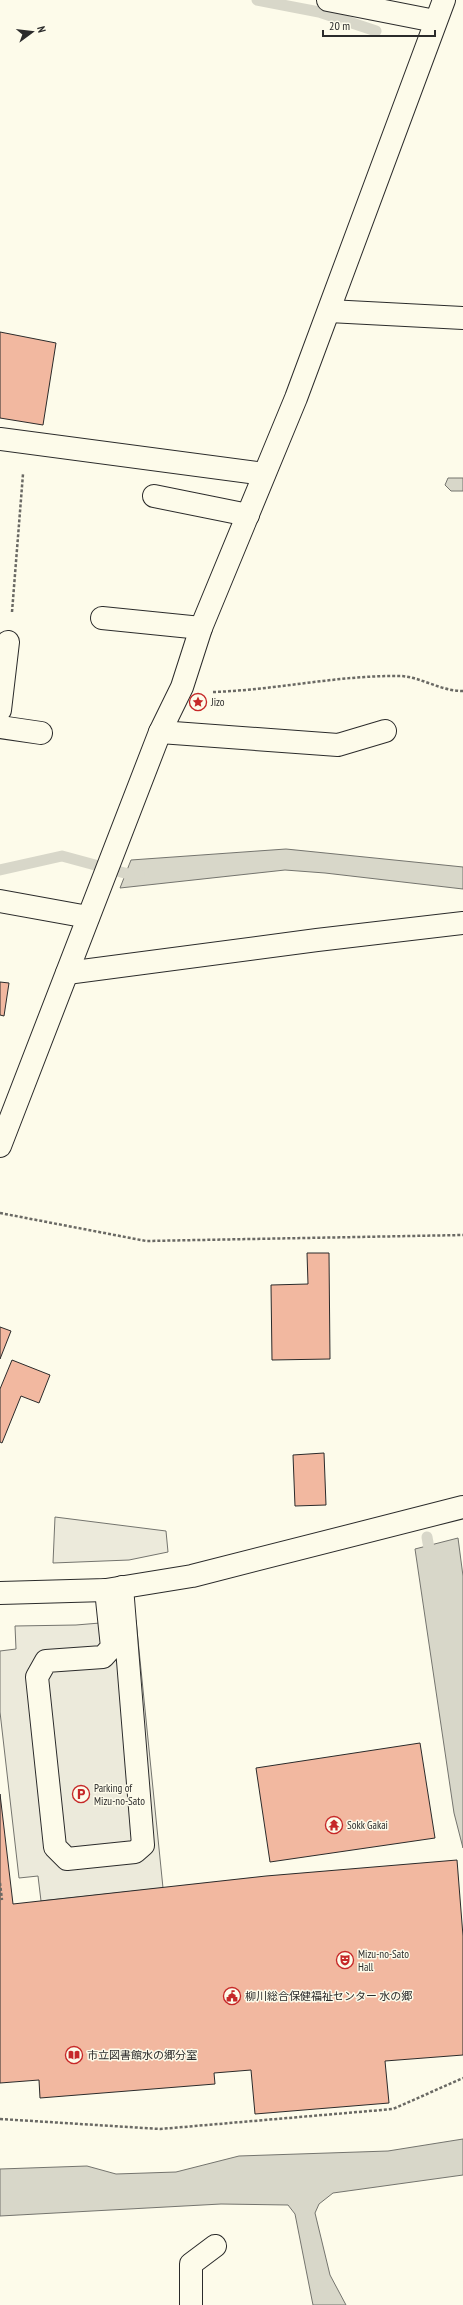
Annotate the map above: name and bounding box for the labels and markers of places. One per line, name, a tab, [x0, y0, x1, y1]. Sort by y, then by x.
place icon: Jizo	[188, 692, 208, 712]
place label: Jizo	[210, 695, 225, 709]
place label: Parking of Mizu-no-Sato	[94, 1781, 145, 1808]
parking icon: Parking of Mizu-no-Sato	[71, 1784, 91, 1804]
temple icon: Sokk Gakai	[324, 1815, 344, 1835]
place label: Sokk Gakai	[347, 1818, 388, 1832]
place label: Mizu-no-Sato Hall	[358, 1947, 409, 1974]
theatre icon: Mizu-no-Sato Hall	[335, 1950, 355, 1970]
public building icon: 柳川総合保健福祉センター 水の郷	[222, 1986, 242, 2006]
place label: 柳川総合保健福祉センター 水の郷	[245, 1989, 412, 2003]
library icon: 市立図書館水の郷分室	[64, 2045, 84, 2065]
place label: 市立図書館水の郷分室	[87, 2048, 197, 2062]

